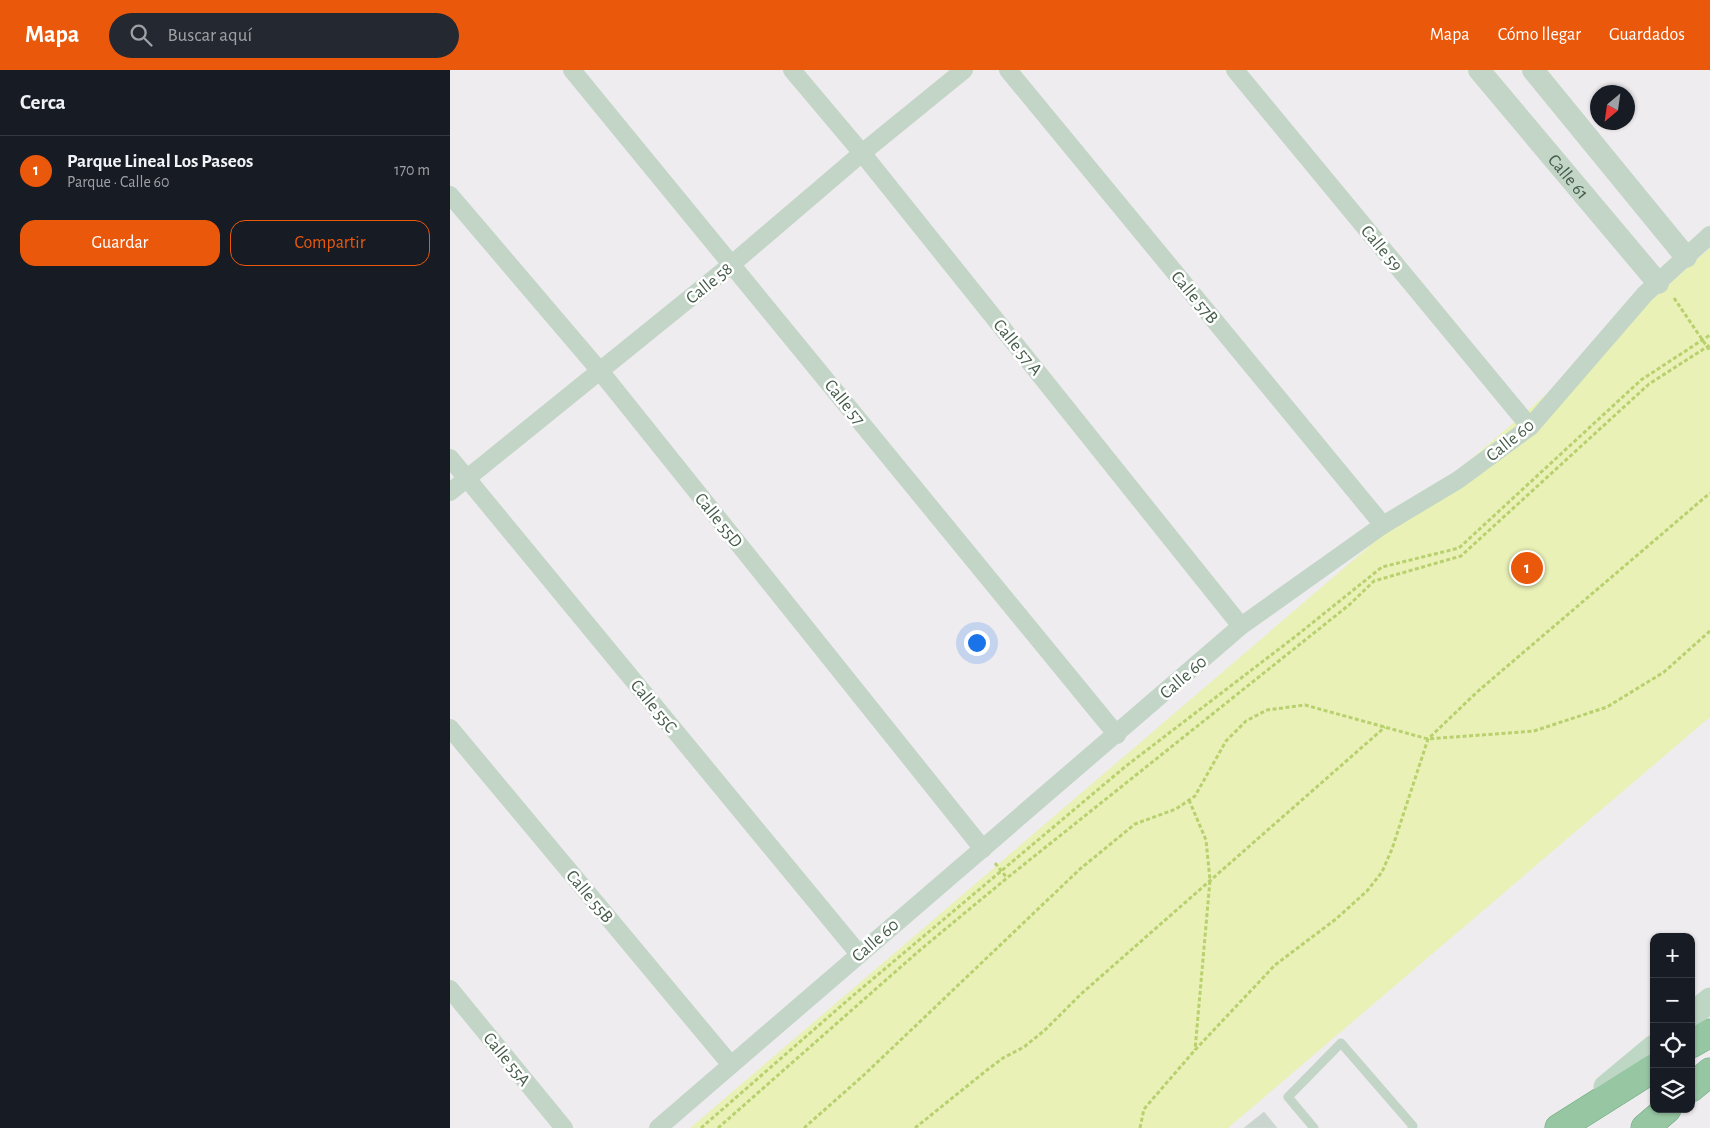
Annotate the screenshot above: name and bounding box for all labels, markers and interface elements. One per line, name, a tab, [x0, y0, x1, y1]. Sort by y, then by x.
search box	[109, 13, 459, 58]
icon: search	[127, 21, 155, 49]
text: Mapa	[25, 23, 79, 47]
text: Buscar aquí	[167, 26, 252, 45]
text: Mapa	[1430, 26, 1470, 44]
text: Cómo llegar	[1498, 26, 1581, 44]
text: Guardados	[1609, 26, 1685, 44]
north arrow	[1590, 85, 1635, 130]
text: Cerca	[20, 92, 66, 113]
street label: Calle 61	[1544, 151, 1591, 203]
text: Parque Lineal Los Paseos	[67, 152, 253, 171]
text: 1	[33, 162, 39, 178]
text: 170 m	[394, 162, 430, 178]
text: Parque · Calle 60	[67, 174, 170, 190]
button: Guardar	[20, 220, 220, 266]
button: Compartir	[230, 220, 430, 266]
street label: Calle 59	[1357, 222, 1405, 275]
street label: Calle 58	[683, 260, 736, 308]
street label: Calle 57B	[1167, 268, 1221, 327]
street label: Calle 57 A	[989, 316, 1045, 379]
street label: Calle 57	[821, 376, 868, 429]
street label: Calle 60	[1483, 416, 1538, 465]
street label: Calle 55D	[691, 490, 746, 551]
pin: 1	[1511, 549, 1543, 587]
your location	[964, 630, 990, 656]
street label: Calle 60	[1157, 653, 1211, 703]
street label: Calle 55C	[627, 677, 680, 736]
street label: Calle 55B	[562, 867, 616, 926]
street label: Calle 60	[849, 916, 903, 966]
map controls	[1650, 933, 1695, 1113]
button: +	[1650, 933, 1695, 978]
button: −	[1650, 978, 1695, 1023]
button: locate	[1650, 1023, 1695, 1068]
street label: Calle 55A	[479, 1029, 534, 1090]
button: layers	[1650, 1068, 1695, 1113]

